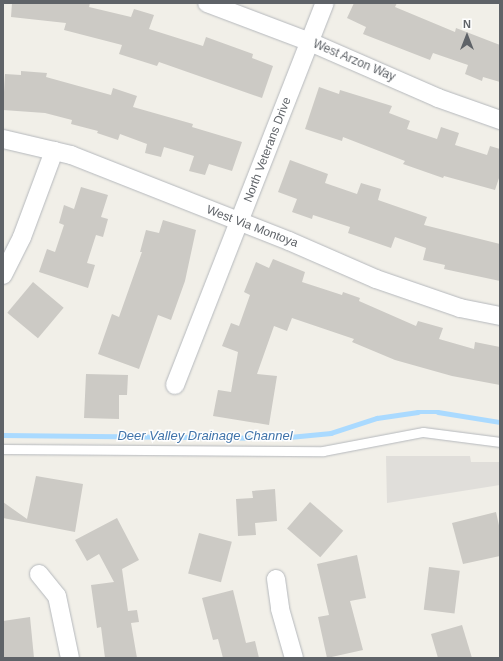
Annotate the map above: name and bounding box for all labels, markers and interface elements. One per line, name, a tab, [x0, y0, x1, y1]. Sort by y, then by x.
north arrow	[447, 16, 487, 56]
text: N	[463, 18, 471, 30]
street label: West Arzon Way	[310, 37, 398, 85]
street label: North Veterans Drive	[241, 95, 295, 205]
street label: West Via Montoya	[204, 203, 300, 251]
water label: Deer Valley Drainage Channel	[117, 428, 293, 444]

